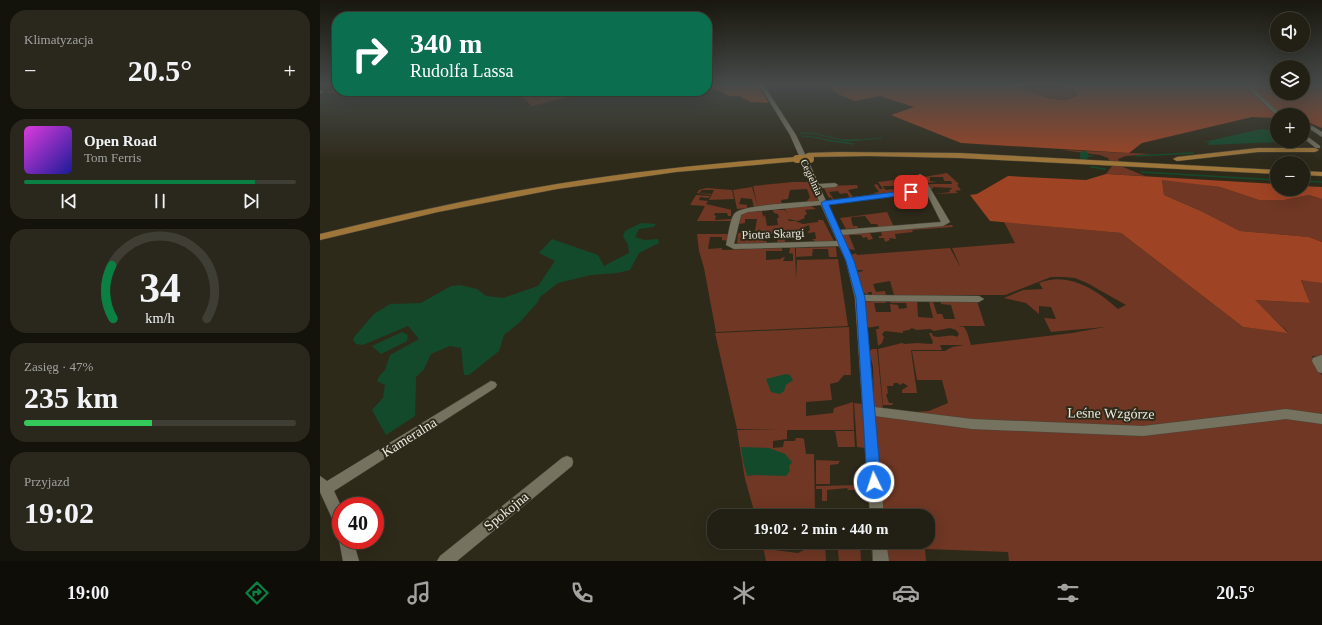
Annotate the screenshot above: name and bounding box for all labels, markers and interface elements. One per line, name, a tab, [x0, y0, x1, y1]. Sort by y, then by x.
map controls	[1270, 12, 1310, 196]
button: sound	[1270, 12, 1310, 52]
icon: right	[344, 28, 396, 80]
text: 340 m	[410, 28, 482, 59]
text: Klimatyzacja	[24, 32, 93, 47]
text: 20.5°	[128, 54, 192, 87]
text: −	[24, 58, 36, 83]
text: +	[284, 58, 296, 83]
button: layers	[1270, 60, 1310, 100]
text: Rudolfa Lassa	[410, 61, 513, 81]
button: +	[1270, 108, 1310, 148]
text: Open Road	[84, 133, 157, 149]
text: Tom Ferris	[84, 150, 141, 165]
button: −	[1270, 156, 1310, 196]
street label: Cegielnia	[798, 158, 825, 197]
pin	[894, 175, 928, 209]
icon: arrive	[900, 181, 922, 203]
icon: previous	[58, 190, 80, 212]
icon: pause	[149, 190, 171, 212]
icon: next	[240, 190, 262, 212]
street label: Piotra Skargi	[741, 226, 805, 242]
text: 34	[139, 264, 181, 310]
text: km/h	[145, 309, 175, 325]
text: Zasięg · 47%	[24, 359, 93, 374]
text: 235 km	[24, 381, 118, 414]
street label: Leśne Wzgórze	[1067, 405, 1155, 422]
street label: Kameralna	[379, 414, 440, 460]
position arrow	[853, 461, 895, 503]
text: Przyjazd	[24, 474, 69, 489]
street label: Spokojna	[481, 488, 532, 534]
text: 19:02	[24, 496, 94, 529]
speed limit sign: 40	[332, 497, 384, 549]
text: 19:02 · 2 min · 440 m	[754, 521, 889, 537]
icon: directions	[243, 579, 271, 607]
icon: music	[405, 579, 433, 607]
icon: phone	[568, 579, 596, 607]
icon: climate	[730, 579, 758, 607]
icon: car	[892, 579, 920, 607]
icon: filters	[1054, 579, 1082, 607]
text: 19:00	[67, 583, 109, 603]
text: 20.5°	[1216, 583, 1255, 603]

